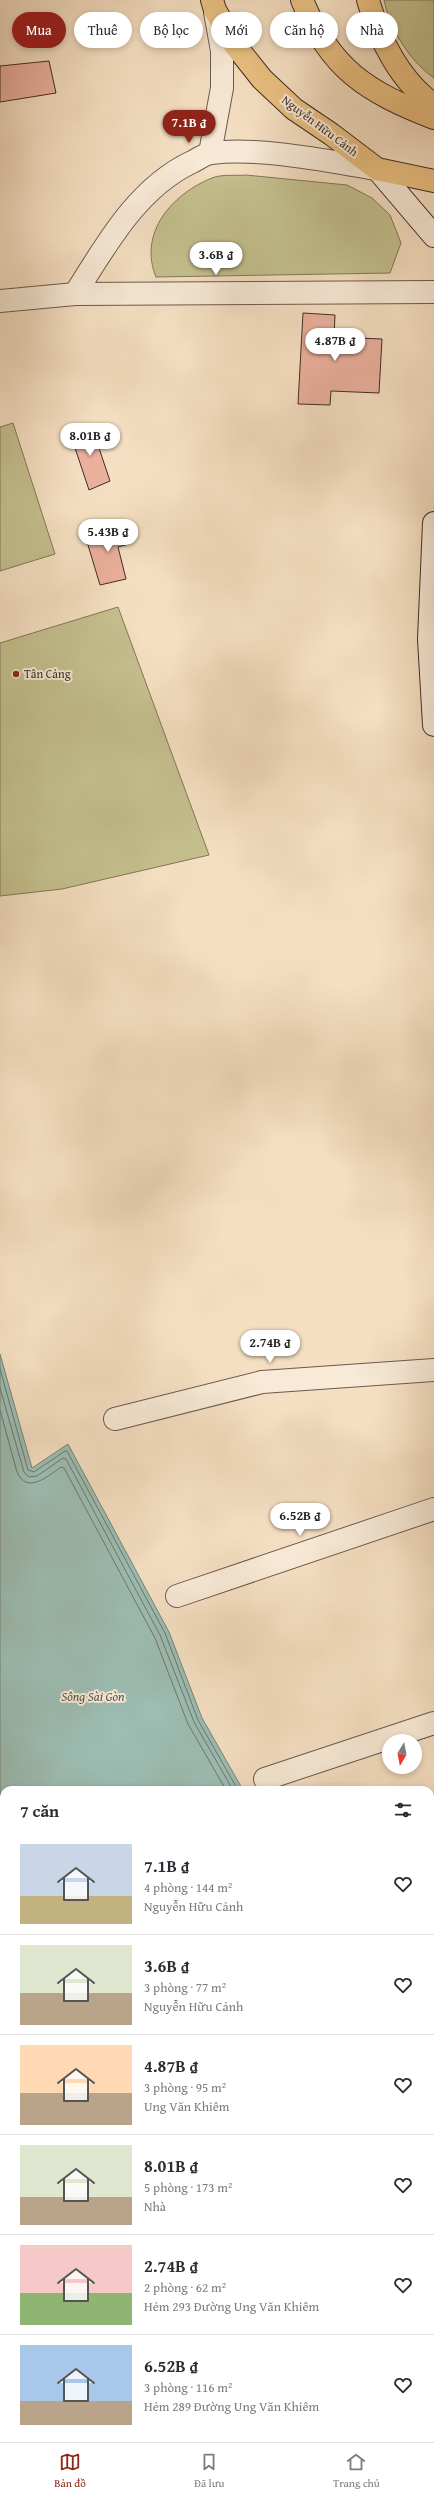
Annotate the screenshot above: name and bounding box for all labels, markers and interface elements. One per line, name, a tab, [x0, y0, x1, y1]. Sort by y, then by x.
chip: Mua	[12, 12, 66, 48]
chip: Thuê	[74, 12, 132, 48]
chip: Bộ lọc	[140, 12, 203, 48]
chip: Mới	[211, 12, 262, 48]
chip: Căn hộ	[270, 12, 338, 48]
chip: Nhà	[346, 12, 398, 48]
street label: Nguyễn Hữu Cảnh	[279, 91, 362, 160]
pin: 7.1B ₫	[156, 110, 222, 144]
text: 7.1B ₫	[172, 113, 206, 132]
pin: 3.6B ₫	[183, 242, 249, 276]
text: 3.6B ₫	[199, 245, 233, 264]
pin: 4.87B ₫	[298, 328, 372, 362]
text: 4.87B ₫	[314, 331, 356, 350]
pin: 8.01B ₫	[53, 423, 127, 457]
text: 8.01B ₫	[69, 426, 111, 445]
pin: 5.43B ₫	[71, 519, 145, 553]
text: 5.43B ₫	[87, 522, 129, 541]
place label: Tân Cảng	[24, 665, 71, 682]
marker: Tân Cảng	[11, 669, 21, 679]
pin: 2.74B ₫	[233, 1330, 307, 1364]
text: 2.74B ₫	[249, 1333, 291, 1352]
pin: 6.52B ₫	[263, 1503, 337, 1537]
text: 6.52B ₫	[279, 1506, 321, 1525]
water label: Sông Sài Gòn	[61, 1687, 125, 1706]
north arrow	[382, 1734, 422, 1774]
map controls	[382, 1734, 422, 1774]
text: 7 căn	[20, 1798, 59, 1823]
icon: filters	[392, 1799, 414, 1821]
text: 7.1B ₫	[144, 1853, 189, 1878]
icon: home	[52, 1860, 100, 1908]
icon: heart	[392, 1873, 414, 1895]
text: 4 phòng · 144 m²	[144, 1878, 232, 1897]
text: Nguyễn Hữu Cảnh	[144, 1897, 243, 1916]
text: 3.6B ₫	[144, 1953, 189, 1978]
icon: home	[52, 1961, 100, 2009]
icon: heart	[392, 1974, 414, 1996]
text: 3 phòng · 77 m²	[144, 1978, 226, 1997]
text: Nguyễn Hữu Cảnh	[144, 1997, 243, 2016]
text: 4.87B ₫	[144, 2053, 198, 2078]
icon: home	[52, 2061, 100, 2109]
icon: heart	[392, 2074, 414, 2096]
text: 3 phòng · 95 m²	[144, 2078, 226, 2097]
text: Ung Văn Khiêm	[144, 2097, 229, 2116]
text: 8.01B ₫	[144, 2153, 198, 2178]
icon: home	[52, 2161, 100, 2209]
icon: heart	[392, 2174, 414, 2196]
text: 5 phòng · 173 m²	[144, 2178, 232, 2197]
text: Nhà	[144, 2197, 166, 2216]
text: 2.74B ₫	[144, 2253, 198, 2278]
icon: home	[52, 2261, 100, 2309]
icon: heart	[392, 2274, 414, 2296]
text: 2 phòng · 62 m²	[144, 2278, 226, 2297]
text: Hẻm 293 Đường Ung Văn Khiêm	[144, 2297, 319, 2316]
text: 6.52B ₫	[144, 2353, 198, 2378]
icon: home	[52, 2361, 100, 2409]
icon: heart	[392, 2374, 414, 2396]
text: 3 phòng · 116 m²	[144, 2378, 232, 2397]
text: Hẻm 289 Đường Ung Văn Khiêm	[144, 2397, 319, 2416]
tab: Bản đồ	[54, 2451, 86, 2491]
tab: Đã lưu	[194, 2451, 225, 2491]
tab: Trang chủ	[333, 2451, 380, 2491]

